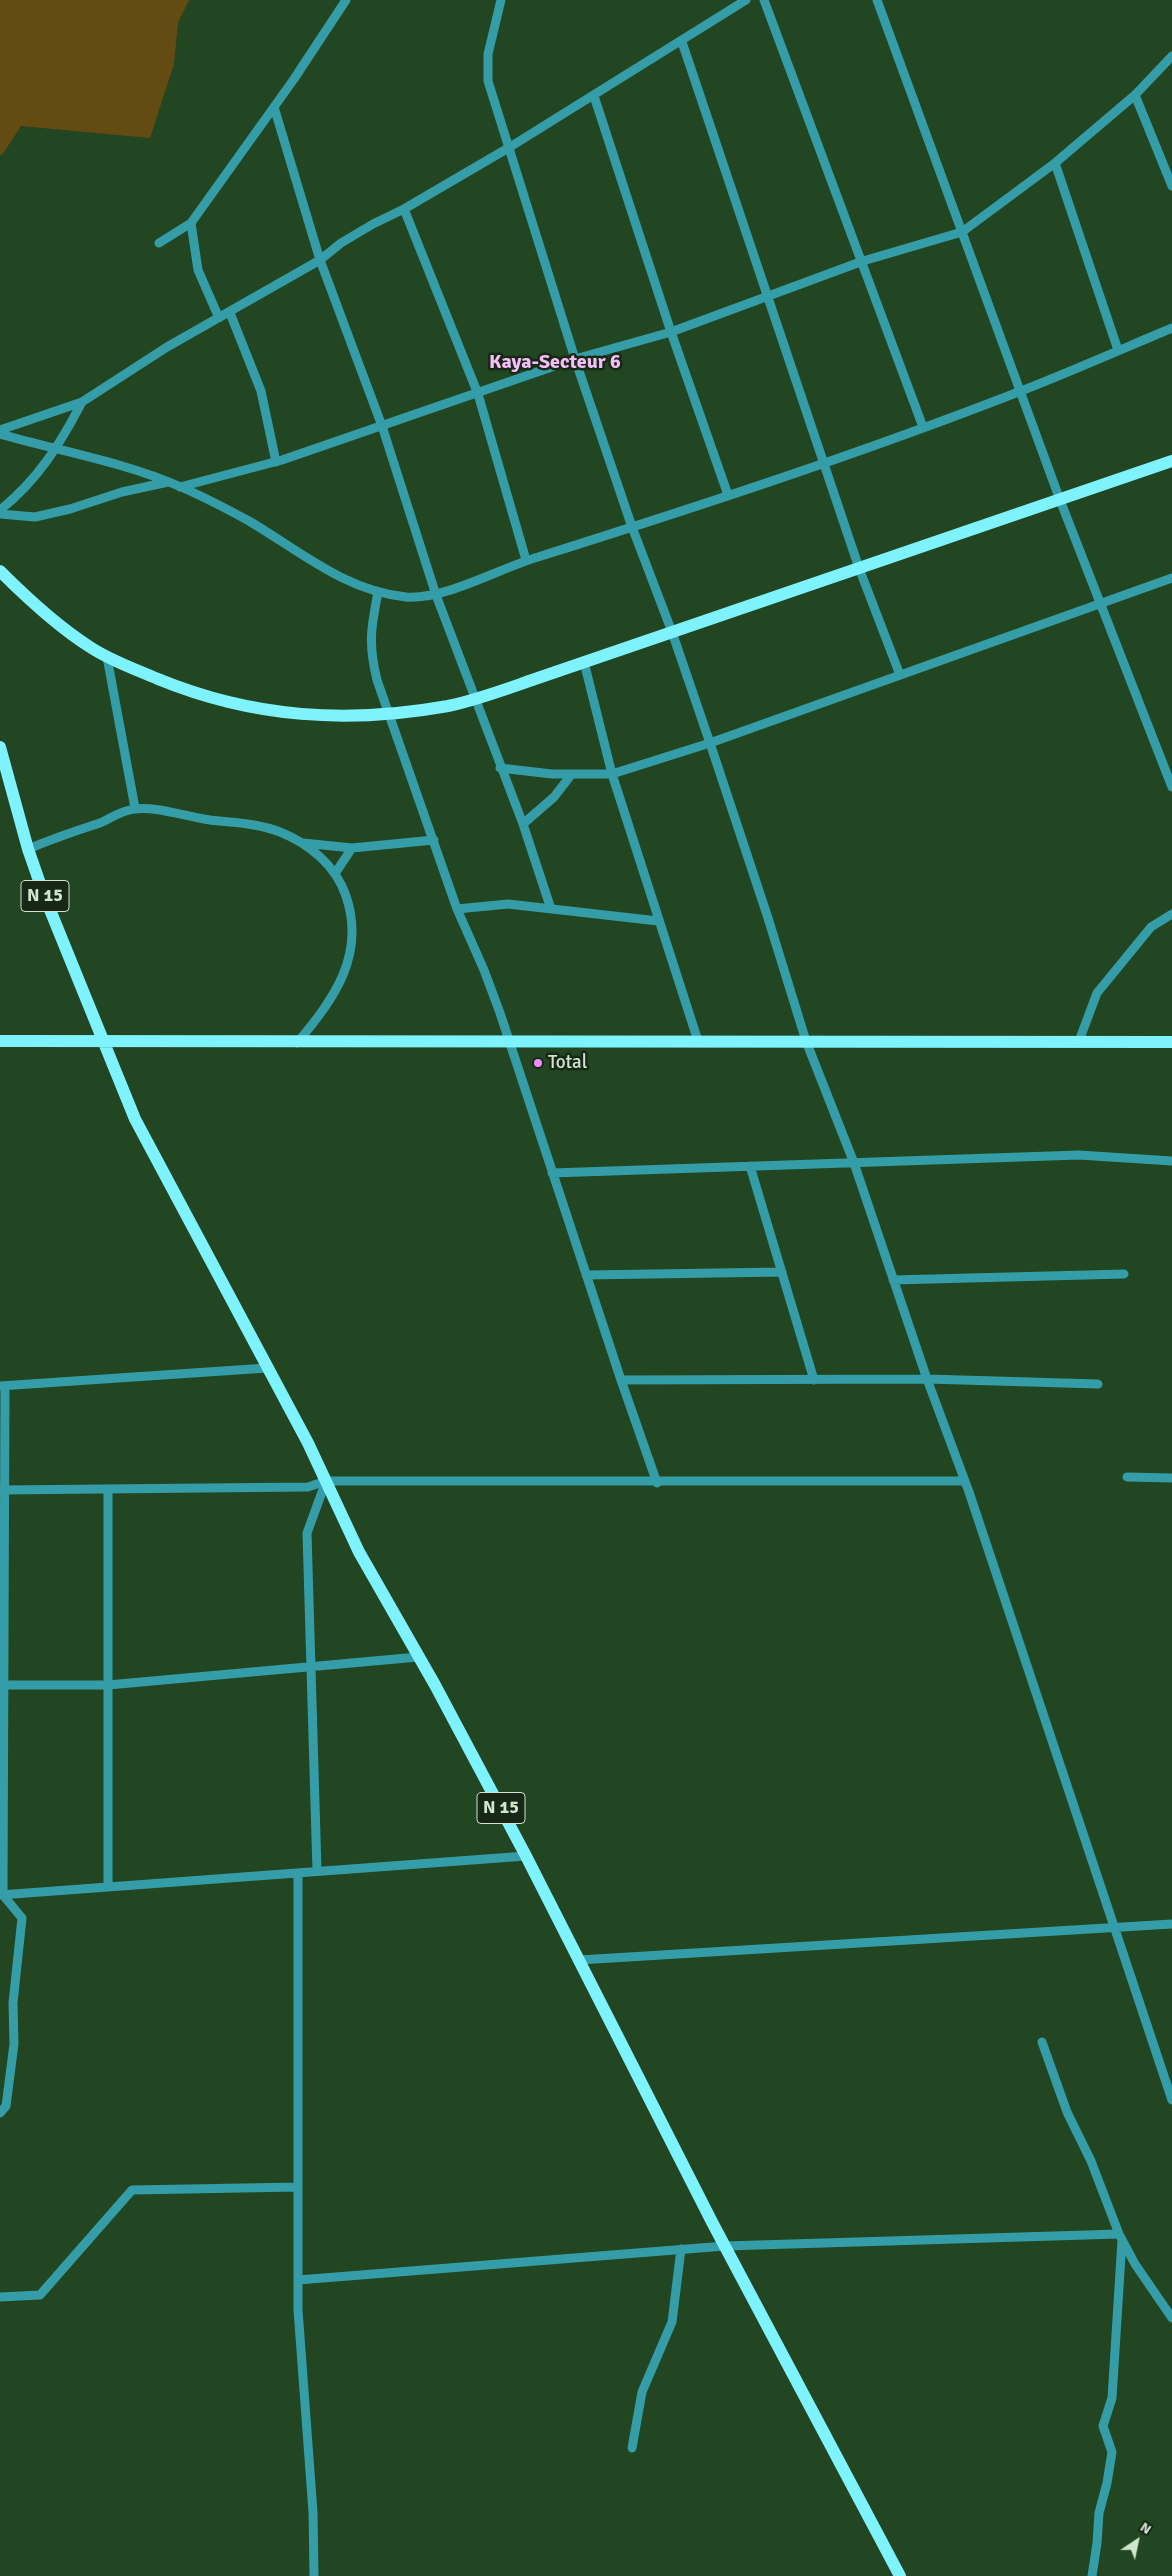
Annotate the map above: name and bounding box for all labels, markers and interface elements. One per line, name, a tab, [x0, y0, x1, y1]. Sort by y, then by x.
district label: Kaya-Secteur 6	[489, 351, 621, 375]
road number: N 15	[21, 880, 69, 911]
place label: Total	[548, 1052, 587, 1074]
marker: Total	[532, 1057, 544, 1069]
road number: N 15	[477, 1792, 525, 1824]
north arrow	[1112, 2516, 1162, 2566]
text: N	[1137, 2518, 1154, 2538]

